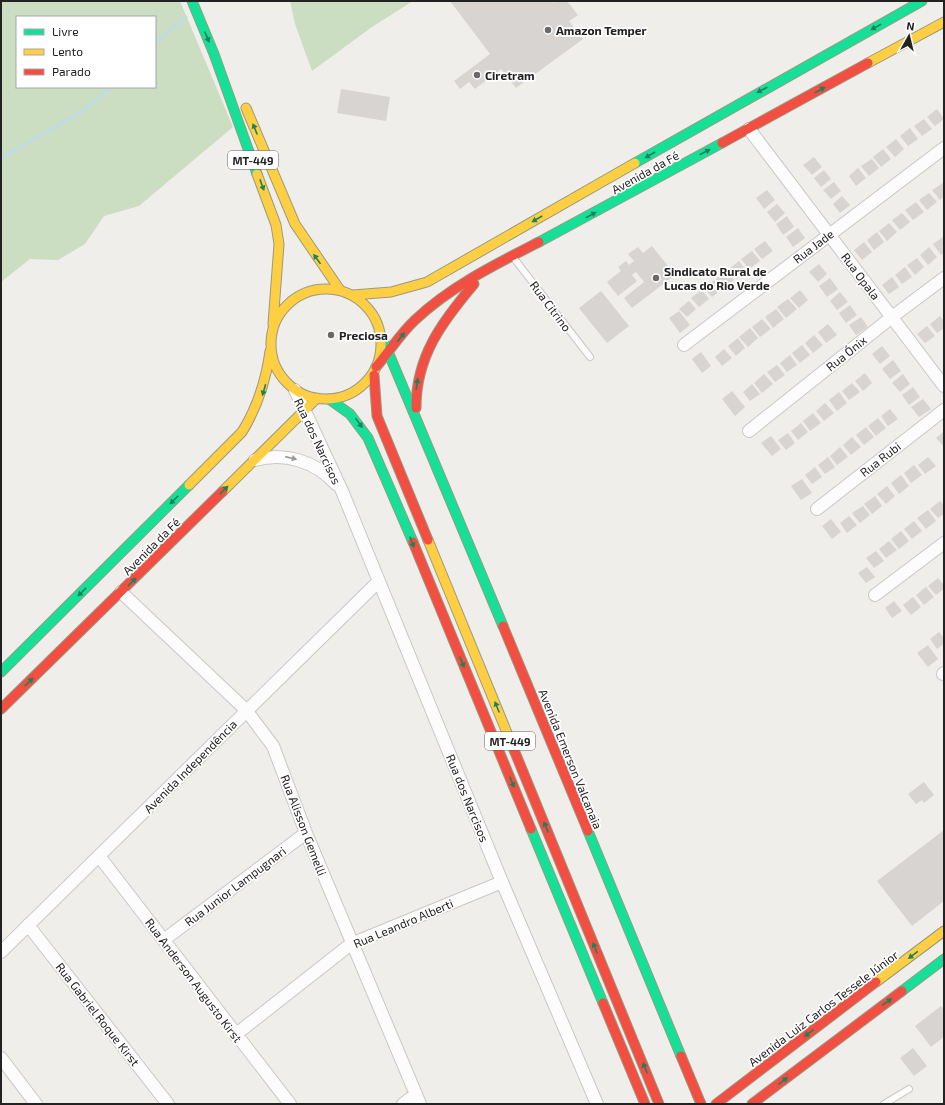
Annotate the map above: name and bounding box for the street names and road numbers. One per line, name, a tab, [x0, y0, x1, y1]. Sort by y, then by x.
street label: Avenida da Fé	[609, 148, 681, 196]
road number: MT-449	[228, 151, 278, 169]
street label: Rua Jade	[790, 226, 836, 266]
street label: Rua Opala	[839, 250, 883, 302]
street label: Rua Citrino	[528, 278, 575, 334]
street label: Rua Ónix	[823, 332, 869, 373]
street label: Rua dos Narcisos	[292, 396, 344, 486]
street label: Rua Rubi	[857, 439, 903, 479]
street label: Avenida da Fé	[120, 515, 182, 577]
street label: Avenida Emerson Valcanaia	[537, 687, 605, 831]
street label: Avenida Independência	[141, 717, 239, 815]
road number: MT-449	[485, 732, 535, 750]
street label: Rua dos Narcisos	[444, 752, 492, 844]
street label: Rua Alisson Gemelli	[278, 773, 330, 877]
street label: Rua Junior Lampugnari	[182, 843, 288, 929]
street label: Rua Leandro Alberti	[351, 896, 455, 950]
street label: Rua Anderson Augusto Kirst	[143, 915, 245, 1045]
street label: Avenida Luiz Carlos Tessele Júnior	[745, 947, 901, 1069]
street label: Rua Gabriel Roque Kirst	[53, 960, 143, 1069]

